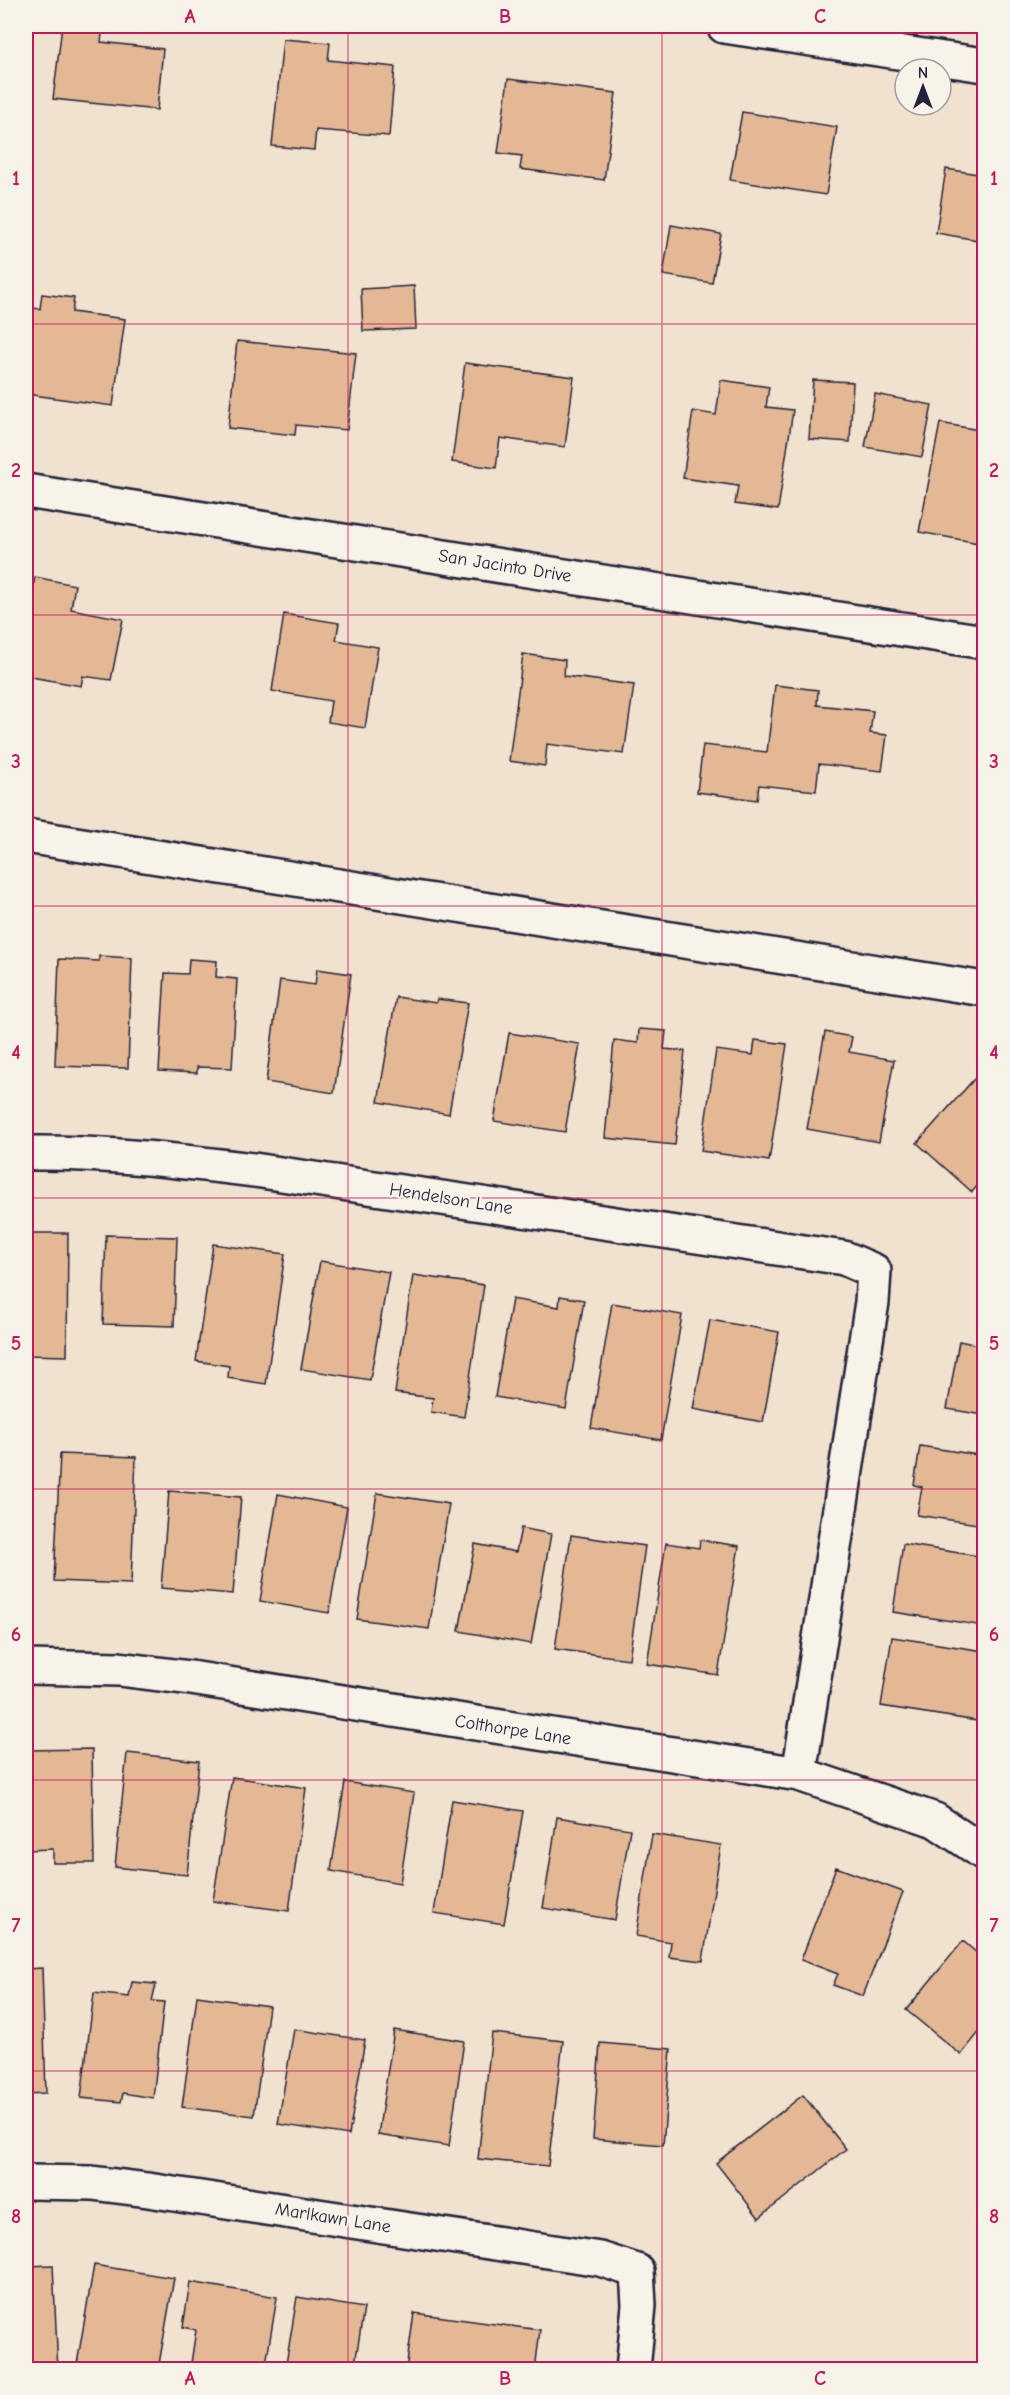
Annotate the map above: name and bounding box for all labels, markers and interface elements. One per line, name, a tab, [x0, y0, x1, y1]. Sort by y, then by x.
text: A	[184, 5, 196, 28]
text: B	[499, 5, 511, 28]
text: C	[814, 5, 826, 28]
north arrow	[893, 57, 953, 117]
text: N	[918, 64, 928, 82]
text: 1	[12, 167, 20, 190]
text: 1	[990, 167, 998, 190]
text: 2	[11, 459, 21, 482]
text: 2	[989, 459, 999, 482]
street label: San Jacinto Drive	[437, 545, 573, 587]
text: 3	[11, 750, 21, 773]
text: 3	[989, 750, 999, 773]
text: 4	[11, 1041, 21, 1064]
text: 4	[989, 1041, 999, 1064]
street label: Hendelson Lane	[388, 1179, 514, 1219]
text: 5	[11, 1332, 21, 1355]
text: 5	[989, 1332, 999, 1355]
text: 6	[11, 1623, 21, 1646]
text: 6	[989, 1623, 999, 1646]
street label: Colthorpe Lane	[453, 1710, 573, 1750]
text: 7	[12, 1914, 21, 1937]
text: 7	[990, 1914, 999, 1937]
street label: Marlkawn Lane	[274, 2198, 392, 2238]
text: 8	[11, 2205, 21, 2228]
text: 8	[989, 2205, 999, 2228]
text: A	[184, 2367, 196, 2390]
text: B	[499, 2367, 511, 2390]
text: C	[814, 2367, 826, 2390]

